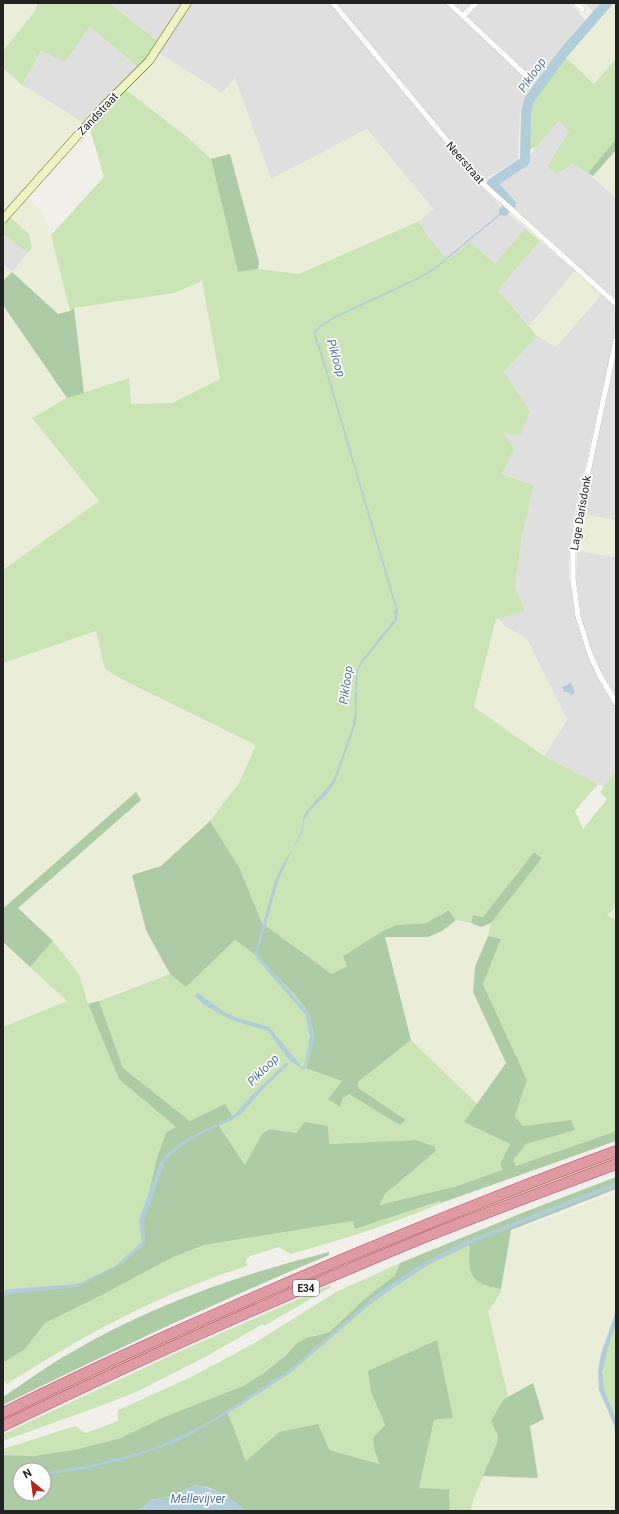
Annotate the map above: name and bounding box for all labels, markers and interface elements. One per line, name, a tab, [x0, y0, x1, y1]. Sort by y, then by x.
water label: Pikloop	[515, 55, 549, 95]
street label: Zandstraat	[75, 90, 121, 138]
street label: Neerstraat	[443, 139, 487, 187]
water label: Pikloop	[324, 337, 348, 379]
street label: Lage Darisdonk	[568, 474, 594, 552]
water label: Pikloop	[336, 665, 356, 705]
water label: Pikloop	[244, 1051, 282, 1089]
road number: E34	[293, 1280, 319, 1296]
north arrow	[12, 1462, 52, 1502]
text: N	[21, 1466, 34, 1481]
water label: Mellevijver	[170, 1492, 227, 1506]

